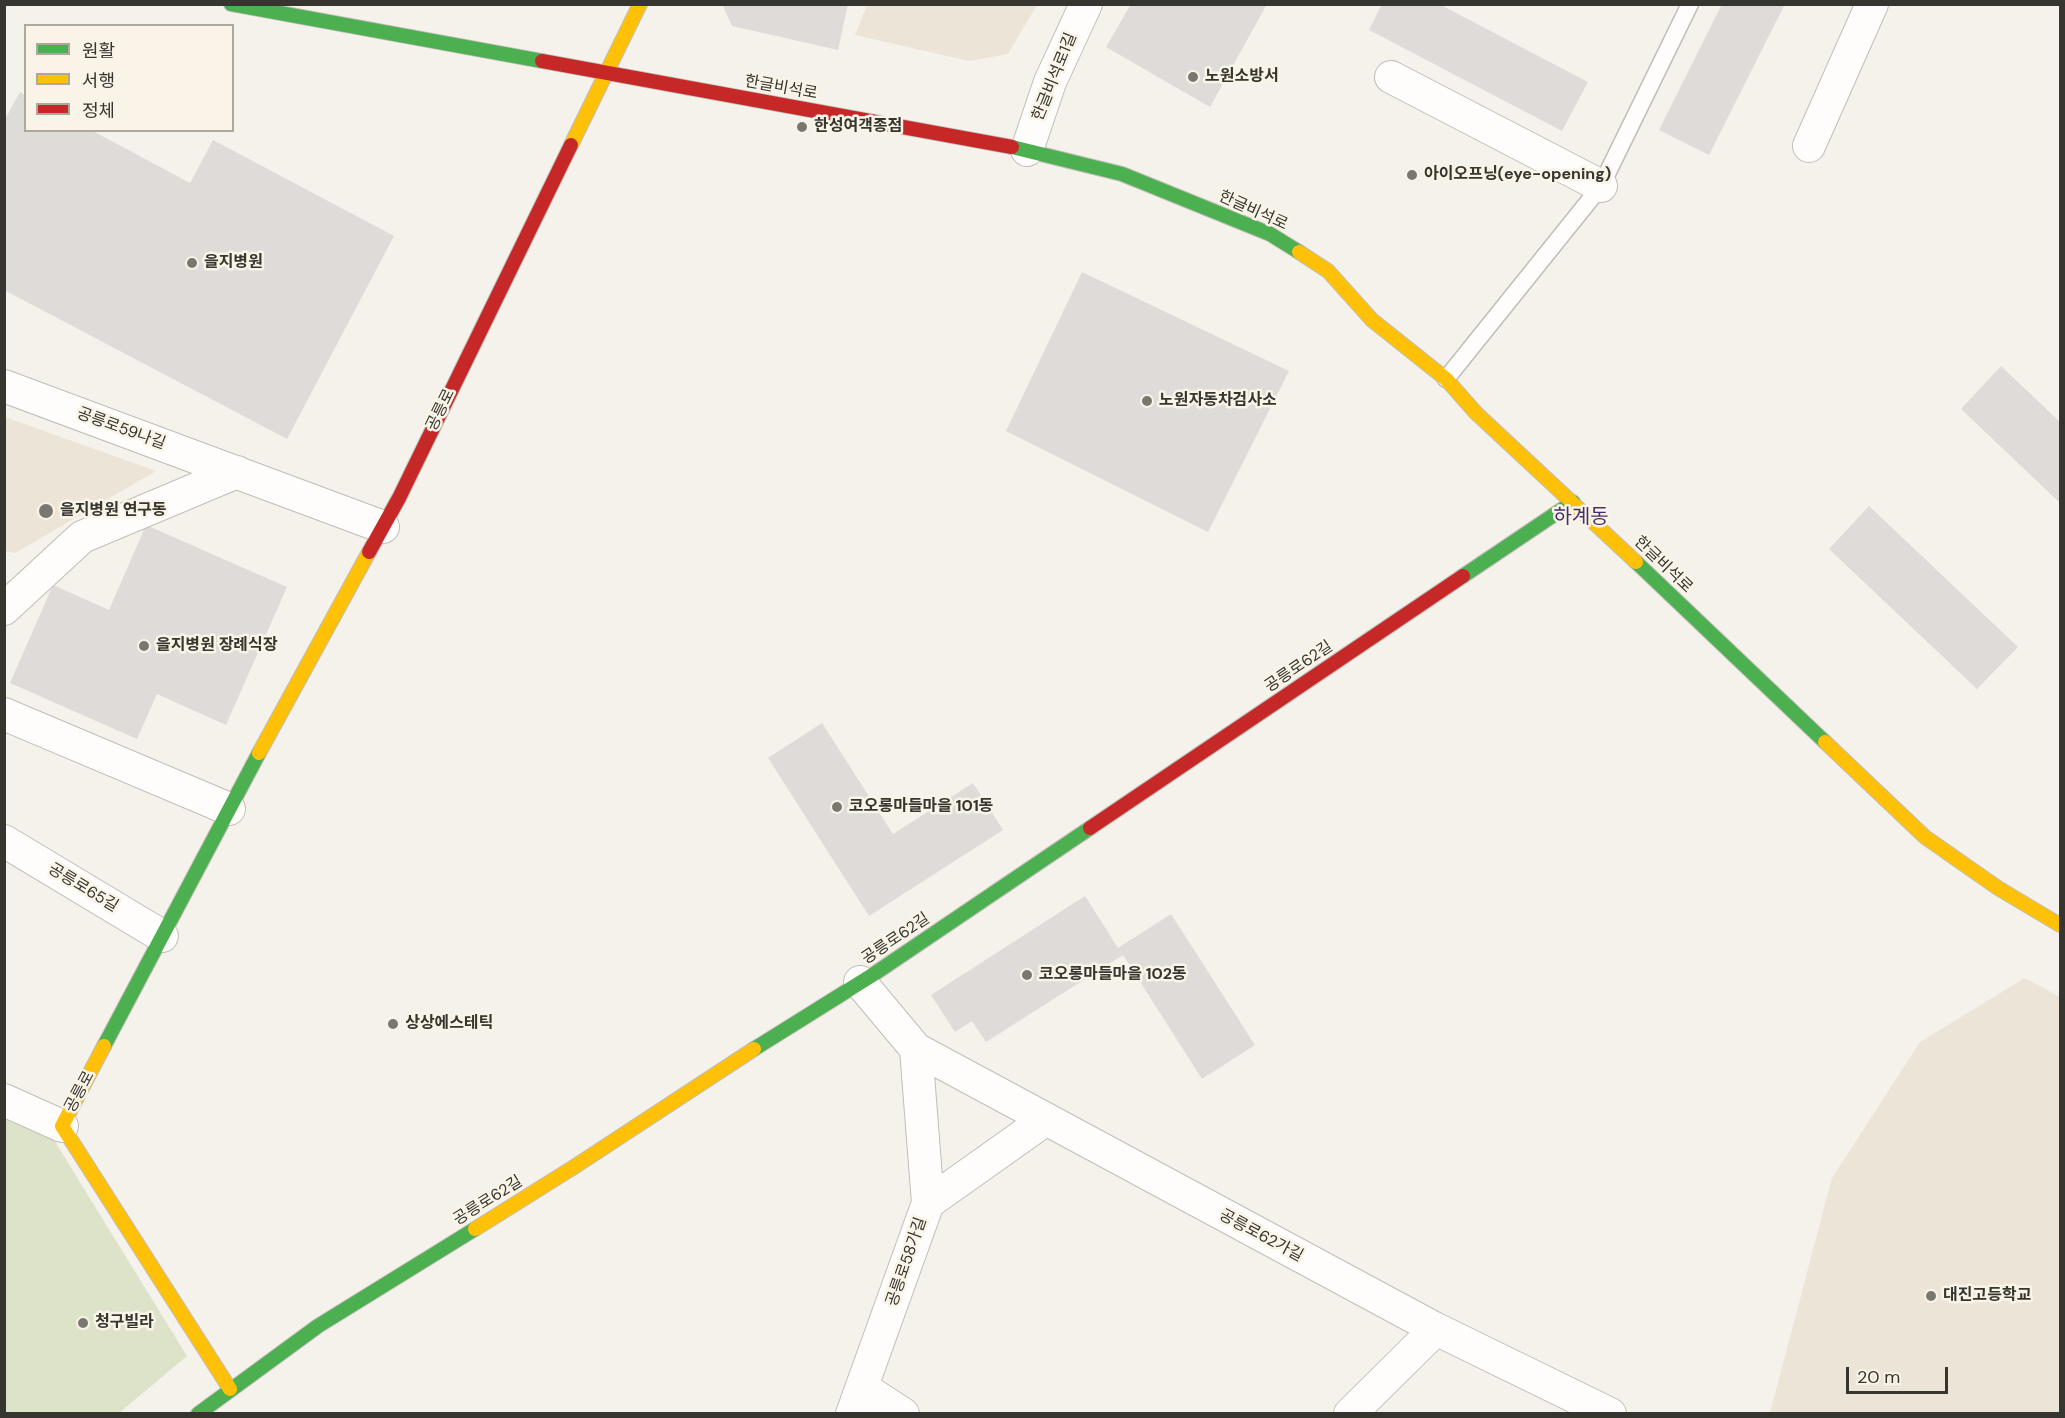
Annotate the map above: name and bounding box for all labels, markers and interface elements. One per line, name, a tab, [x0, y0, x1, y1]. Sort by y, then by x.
legend	[24, 24, 234, 132]
street label: 한글비석로1길	[1029, 30, 1081, 124]
text: 원활	[82, 39, 115, 63]
place label: 노원소방서	[1205, 67, 1279, 87]
text: 서행	[82, 69, 115, 93]
marker: 노원소방서	[1186, 70, 1200, 84]
street label: 한글비석로	[743, 72, 819, 104]
text: 정체	[82, 99, 115, 123]
place label: 한성여객종점	[814, 117, 902, 137]
marker: 한성여객종점	[795, 120, 809, 134]
place label: 아이오프닝(eye-opening)	[1424, 165, 1611, 185]
marker: 아이오프닝(eye-opening)	[1405, 168, 1419, 182]
street label: 한글비석로	[1215, 187, 1291, 235]
place label: 을지병원	[204, 253, 263, 273]
marker: 을지병원	[185, 256, 199, 270]
street label: 공릉로	[423, 386, 459, 434]
place label: 노원자동차검사소	[1159, 391, 1277, 411]
marker: 노원자동차검사소	[1140, 394, 1154, 408]
street label: 공릉로59나길	[74, 404, 168, 454]
place label: 을지병원 연구동	[60, 501, 167, 521]
marker: 을지병원 연구동	[37, 502, 55, 520]
district label: 하계동	[1553, 506, 1609, 530]
street label: 한글비석로	[1630, 533, 1696, 597]
place label: 을지병원 장례식장	[156, 636, 278, 656]
street label: 공릉로62길	[1261, 637, 1337, 697]
marker: 을지병원 장례식장	[137, 639, 151, 653]
place label: 코오롱마들마을 101동	[849, 797, 993, 817]
marker: 코오롱마들마을 101동	[830, 800, 844, 814]
street label: 공릉로65길	[44, 860, 122, 916]
street label: 공릉로62길	[858, 909, 934, 969]
place label: 코오롱마들마을 102동	[1039, 965, 1187, 985]
marker: 코오롱마들마을 102동	[1020, 968, 1034, 982]
place label: 상상에스테틱	[405, 1014, 493, 1034]
marker: 상상에스테틱	[386, 1017, 400, 1031]
street label: 공릉로	[61, 1068, 99, 1116]
street label: 공릉로62길	[450, 1172, 526, 1230]
street label: 공릉로62가길	[1216, 1206, 1306, 1266]
street label: 공릉로58가길	[883, 1215, 931, 1309]
place label: 대진고등학교	[1943, 1286, 2031, 1306]
marker: 대진고등학교	[1924, 1289, 1938, 1303]
place label: 청구빌라	[95, 1313, 154, 1333]
marker: 청구빌라	[76, 1316, 90, 1330]
scale bar	[1849, 1355, 1951, 1393]
text: 20 m	[1857, 1365, 1900, 1389]

